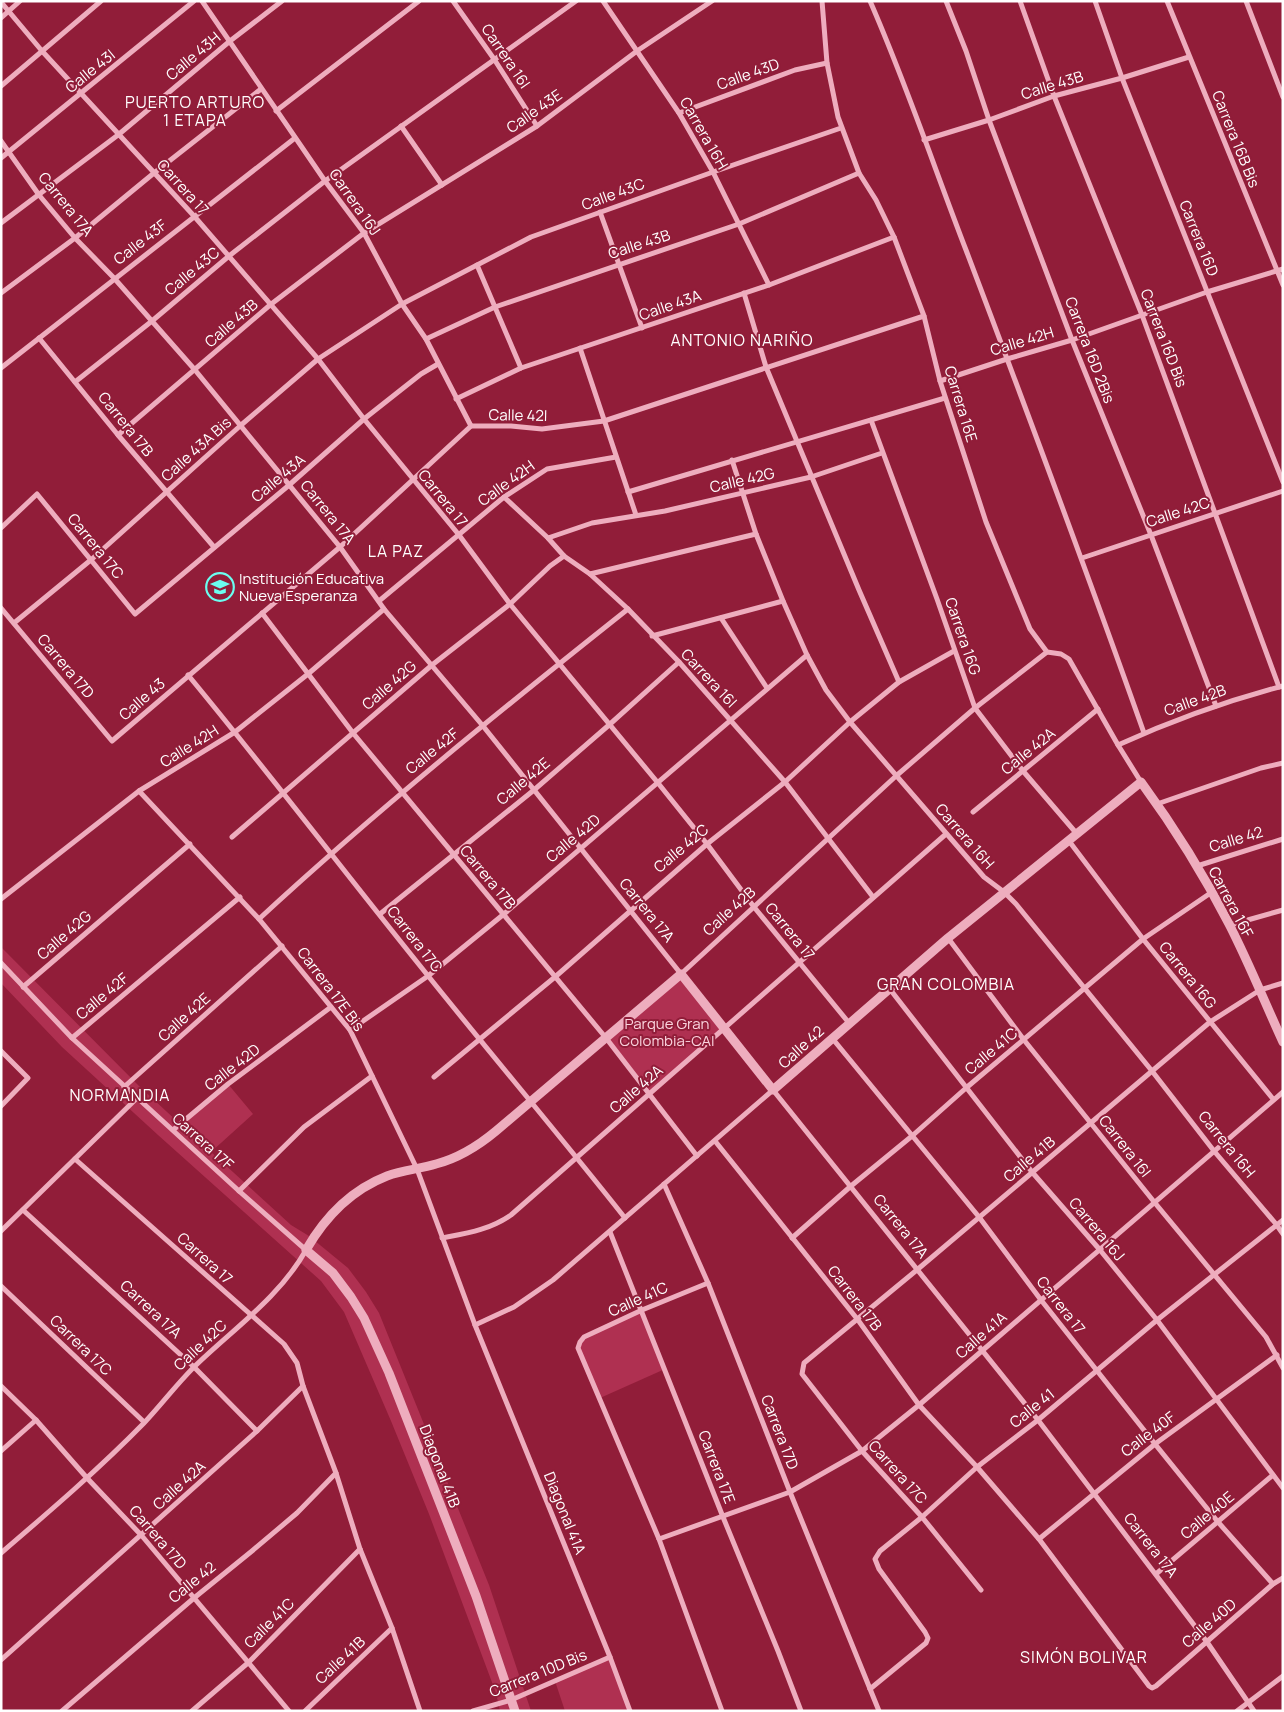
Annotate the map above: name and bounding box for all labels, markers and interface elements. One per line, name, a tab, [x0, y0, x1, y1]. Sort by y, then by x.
street label: Carrera 16I	[477, 20, 535, 92]
street label: Calle 43H	[161, 27, 225, 85]
street label: Calle 43I	[61, 44, 119, 98]
street label: Calle 43D	[714, 53, 782, 95]
street label: Calle 43B	[1018, 66, 1086, 104]
street label: Calle 43E	[502, 84, 566, 138]
street label: Carrera 16B Bis	[1207, 87, 1265, 191]
district label: PUERTO ARTURO 1 ETAPA	[125, 91, 265, 131]
street label: Carrera 16H	[675, 93, 733, 173]
street label: Carrera 17	[152, 155, 214, 219]
street label: Carrera 16J	[324, 164, 386, 240]
street label: Carrera 17A	[34, 167, 99, 241]
street label: Calle 43C	[579, 173, 648, 215]
street label: Carrera 16D	[1174, 197, 1224, 279]
street label: Calle 43F	[109, 214, 171, 270]
street label: Calle 43B	[605, 224, 673, 264]
street label: Calle 43C	[160, 242, 224, 300]
street label: Calle 43A	[636, 284, 704, 325]
street label: Carrera 16D Bis	[1136, 286, 1192, 390]
street label: Calle 43B	[200, 294, 262, 352]
street label: Carrera 16D 2Bis	[1060, 294, 1120, 406]
street label: Calle 42H	[988, 321, 1056, 361]
district label: ANTONIO NARIÑO	[670, 329, 814, 351]
street label: Carrera 16E	[939, 363, 983, 445]
street label: Carrera 17B	[93, 387, 159, 461]
street label: Calle 42I	[488, 404, 548, 426]
street label: Calle 43A Bis	[156, 412, 236, 486]
street label: Calle 43A	[247, 449, 310, 507]
street label: Calle 42H	[473, 455, 539, 511]
street label: Calle 42G	[708, 462, 777, 498]
street label: Carrera 17	[413, 465, 473, 531]
street label: Carrera 17A	[296, 475, 361, 549]
street label: Calle 42C	[1143, 492, 1213, 532]
street label: Carrera 17C	[63, 509, 129, 584]
district label: LA PAZ	[368, 540, 424, 562]
place label: Institución Educativa Nueva Esperanza	[239, 568, 384, 606]
school or university icon: Institución Educativa Nueva Esperanza	[205, 572, 235, 602]
street label: Carrera 16G	[940, 594, 986, 678]
street label: Carrera 17D	[33, 629, 99, 703]
street label: Carrera 16I	[676, 644, 742, 712]
street label: Calle 42G	[357, 655, 421, 715]
street label: Calle 43	[114, 673, 170, 725]
street label: Calle 42B	[1161, 679, 1229, 721]
street label: Calle 42H	[156, 720, 222, 772]
street label: Calle 42A	[996, 722, 1060, 779]
street label: Calle 42F	[401, 723, 463, 779]
street label: Calle 42E	[492, 752, 554, 810]
street label: Carrera 16H	[931, 799, 999, 873]
street label: Calle 42D	[541, 809, 605, 867]
street label: Calle 42C	[649, 819, 713, 877]
street label: Calle 42	[1207, 821, 1265, 857]
street label: Carrera 17B	[455, 841, 521, 913]
street label: Carrera 16F	[1204, 863, 1259, 942]
street label: Carrera 17A	[615, 873, 680, 947]
street label: Calle 42B	[698, 882, 760, 940]
street label: Carrera 17	[760, 898, 820, 964]
street label: Carrera 17C	[382, 901, 448, 977]
street label: Calle 42G	[32, 905, 96, 965]
street label: Carrera 16G	[1154, 937, 1222, 1013]
street label: Carrera 17E Bis	[292, 943, 370, 1036]
street label: Calle 42F	[71, 967, 133, 1024]
district label: GRAN COLOMBIA	[877, 973, 1015, 995]
street label: Calle 42E	[153, 988, 215, 1046]
park label: Parque Gran Colombia-CAI	[619, 1013, 715, 1051]
street label: Calle 42	[773, 1021, 829, 1073]
street label: Calle 41C	[960, 1022, 1022, 1079]
street label: Calle 42D	[200, 1039, 264, 1095]
street label: Calle 42A	[605, 1060, 668, 1118]
district label: NORMANDIA	[70, 1084, 170, 1106]
street label: Carrera 16H	[1194, 1106, 1260, 1182]
street label: Carrera 17F	[168, 1108, 239, 1174]
street label: Carrera 16I	[1094, 1111, 1156, 1181]
street label: Calle 41B	[999, 1131, 1059, 1187]
street label: Carrera 17A	[869, 1189, 934, 1263]
street label: Carrera 16J	[1064, 1193, 1130, 1265]
street label: Carrera 17	[173, 1227, 237, 1289]
street label: Carrera 17B	[823, 1261, 887, 1335]
street label: Carrera 17	[1032, 1272, 1090, 1338]
street label: Carrera 17A	[116, 1275, 187, 1343]
street label: Calle 41C	[605, 1276, 671, 1321]
street label: Calle 41A	[951, 1306, 1012, 1363]
street label: Carrera 17C	[45, 1310, 117, 1380]
street label: Calle 42C	[169, 1315, 231, 1375]
street label: Calle 41	[1005, 1383, 1059, 1433]
street label: Carrera 17D	[756, 1392, 804, 1472]
street label: Calle 40F	[1116, 1406, 1180, 1461]
street label: Diagonal 41B	[415, 1421, 465, 1511]
street label: Carrera 17E	[693, 1427, 741, 1507]
street label: Carrera 17C	[864, 1436, 932, 1509]
street label: Calle 42A	[148, 1455, 210, 1514]
street label: Diagonal 41A	[539, 1468, 591, 1558]
street label: Calle 40E	[1176, 1486, 1238, 1544]
street label: Carrera 17D	[124, 1501, 192, 1573]
street label: Carrera 17A	[1119, 1508, 1183, 1582]
street label: Calle 42	[164, 1556, 220, 1608]
street label: Calle 41C	[239, 1593, 299, 1653]
street label: Calle 40D	[1177, 1593, 1241, 1653]
street label: Calle 41B	[310, 1631, 370, 1689]
street label: Carrera 10D Bis	[486, 1644, 590, 1702]
district label: SIMÓN BOLIVAR	[1020, 1646, 1148, 1668]

